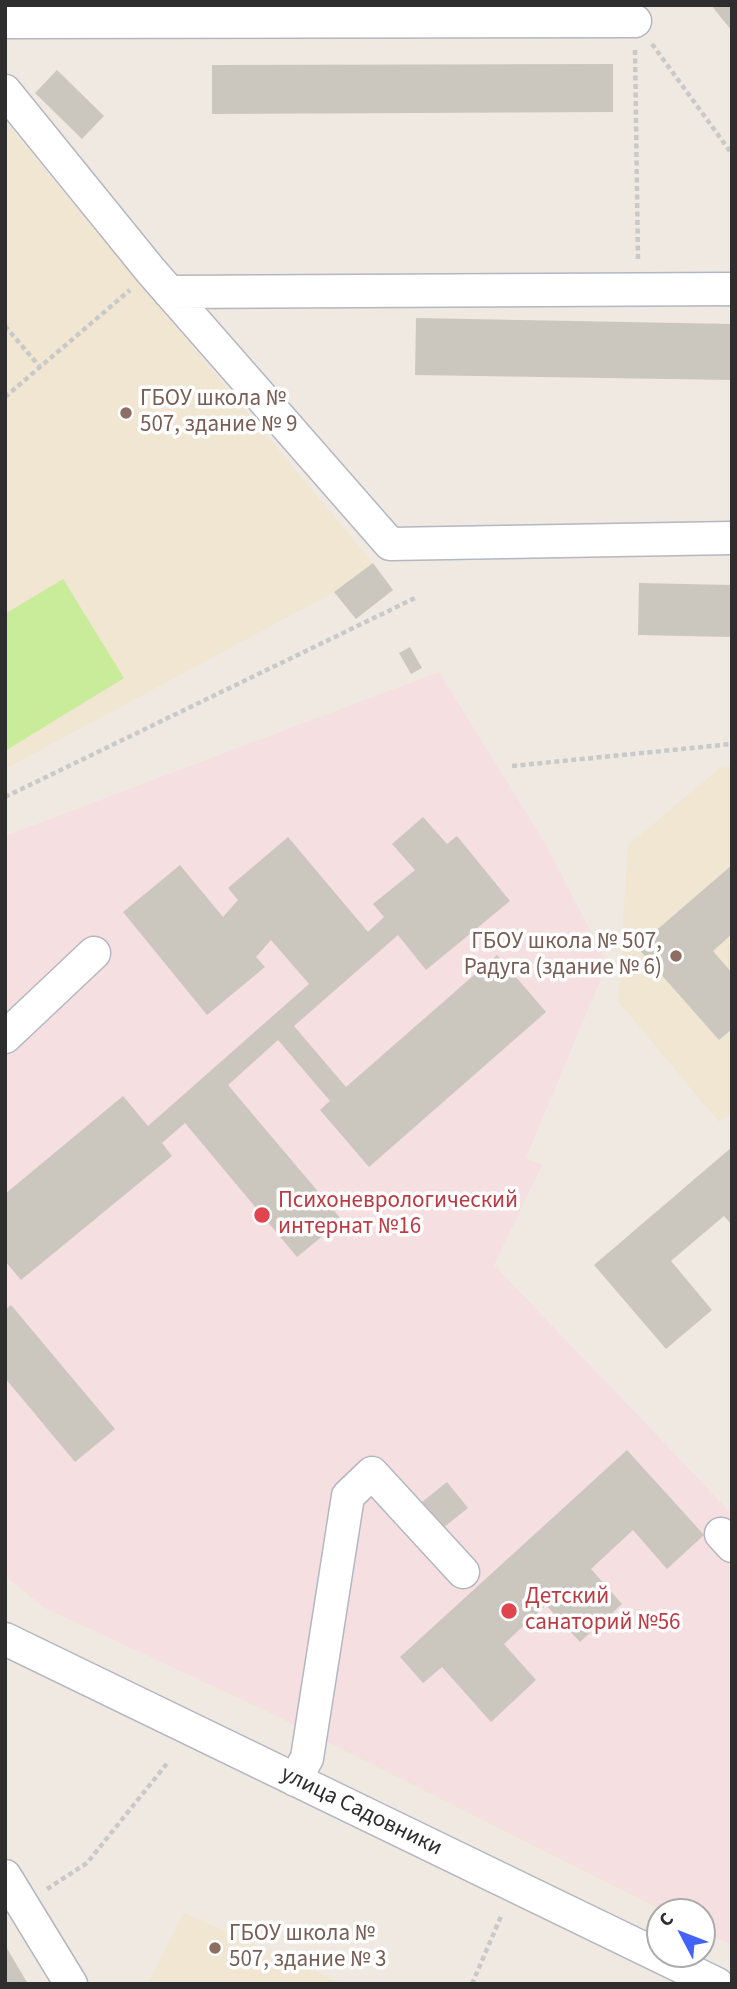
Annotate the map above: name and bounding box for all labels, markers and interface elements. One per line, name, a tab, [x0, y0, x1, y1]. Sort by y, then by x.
place label: ГБОУ школа № 507, здание № 9	[140, 386, 298, 440]
marker: ГБОУ школа № 507, здание № 9	[118, 405, 134, 421]
place label: ГБОУ школа № 507, Радуга (здание № 6)	[464, 929, 662, 983]
marker: ГБОУ школа № 507, Радуга (здание № 6)	[668, 948, 684, 964]
place label: Психоневрологический интернат №16	[278, 1188, 518, 1242]
marker: Психоневрологический интернат №16	[252, 1205, 272, 1225]
place label: Детский санаторий №56	[525, 1584, 681, 1638]
marker: Детский санаторий №56	[499, 1601, 519, 1621]
street label: улица Садовники	[276, 1761, 446, 1863]
north arrow	[646, 1898, 716, 1968]
text: С	[653, 1907, 680, 1933]
place label: ГБОУ школа № 507, здание № 3	[229, 1921, 387, 1975]
marker: ГБОУ школа № 507, здание № 3	[207, 1940, 223, 1956]

